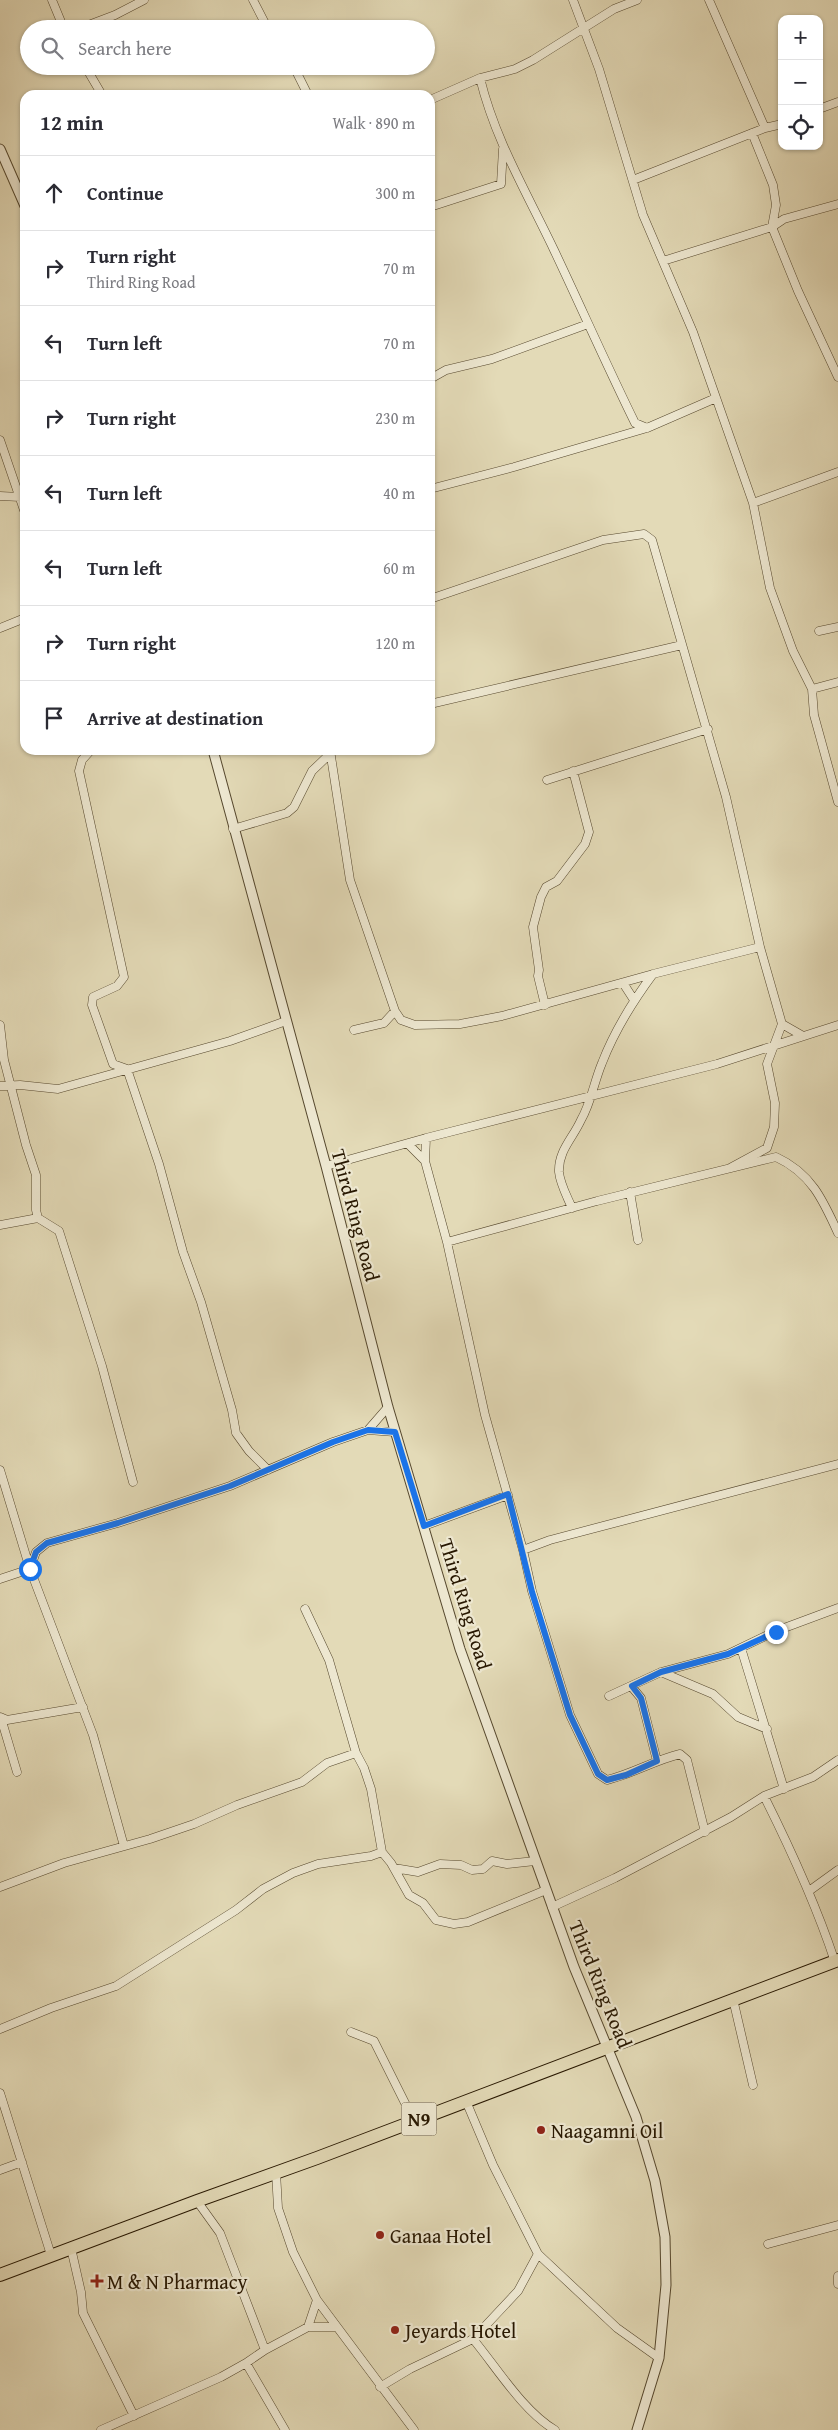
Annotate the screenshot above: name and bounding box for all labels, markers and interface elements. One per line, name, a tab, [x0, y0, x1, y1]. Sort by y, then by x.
map controls	[778, 15, 823, 150]
button: +	[778, 15, 823, 60]
search box	[20, 20, 435, 75]
icon: search	[38, 34, 66, 62]
text: Search here	[78, 34, 172, 62]
button: −	[778, 60, 823, 105]
button: locate	[778, 105, 823, 150]
text: 12 min	[40, 107, 103, 138]
text: Walk · 890 m	[332, 111, 415, 135]
icon: ahead	[40, 179, 68, 207]
text: Continue	[87, 179, 164, 207]
text: 300 m	[375, 181, 415, 205]
text: Turn right	[87, 242, 176, 270]
icon: right	[40, 254, 68, 282]
text: 70 m	[383, 256, 415, 280]
text: Third Ring Road	[87, 270, 196, 294]
icon: left	[40, 329, 68, 357]
text: Turn left	[87, 329, 162, 357]
text: 70 m	[383, 331, 415, 355]
icon: right	[40, 404, 68, 432]
text: Turn right	[87, 404, 176, 432]
text: 230 m	[375, 406, 415, 430]
icon: left	[40, 479, 68, 507]
text: Turn left	[87, 479, 162, 507]
text: 40 m	[383, 481, 415, 505]
icon: left	[40, 554, 68, 582]
text: Turn left	[87, 554, 162, 582]
text: 60 m	[383, 556, 415, 580]
icon: right	[40, 629, 68, 657]
text: Turn right	[87, 629, 176, 657]
text: 120 m	[375, 631, 415, 655]
icon: arrive	[40, 704, 68, 732]
text: Arrive at destination	[87, 704, 263, 732]
street label: Third Ring Road	[324, 1146, 388, 1285]
street label: Third Ring Road	[432, 1535, 500, 1673]
route start	[19, 1558, 42, 1581]
route end	[765, 1621, 788, 1644]
street label: Third Ring Road	[562, 1916, 640, 2053]
road number: N9	[402, 2102, 436, 2136]
place label: Naagamni Oil	[551, 2116, 664, 2145]
marker: Naagamni Oil	[535, 2124, 547, 2136]
place label: Ganaa Hotel	[390, 2221, 492, 2250]
marker: Ganaa Hotel	[374, 2229, 386, 2241]
place label: M & N Pharmacy	[107, 2267, 248, 2296]
marker: M & N Pharmacy	[91, 2275, 103, 2287]
place label: Jeyards Hotel	[402, 2316, 517, 2345]
marker: Jeyards Hotel	[389, 2324, 401, 2336]

